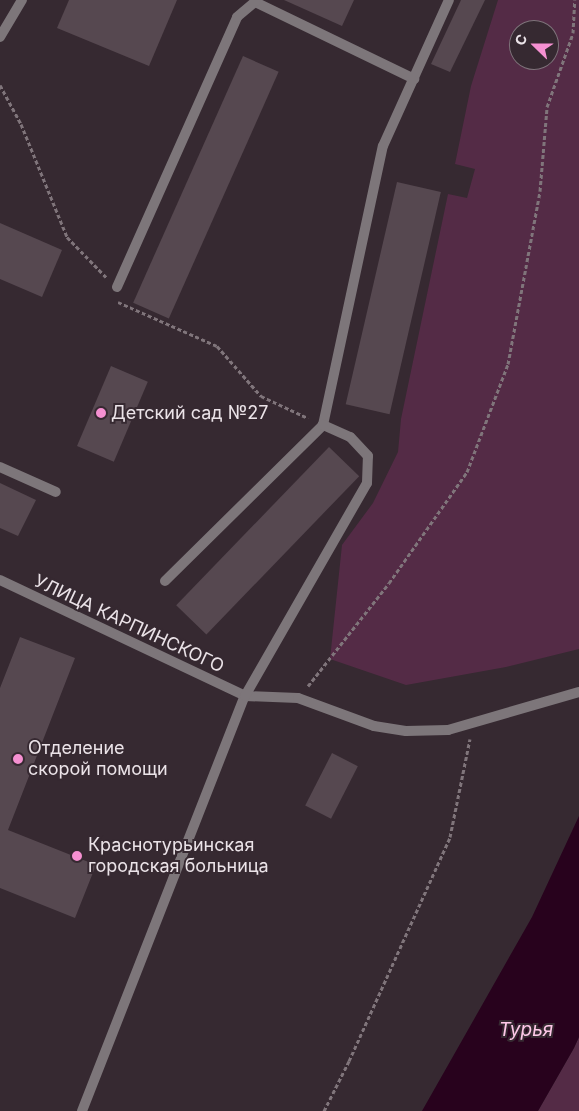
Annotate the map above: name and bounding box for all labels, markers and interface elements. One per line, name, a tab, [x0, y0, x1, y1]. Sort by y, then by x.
north arrow	[509, 20, 559, 70]
text: С	[511, 32, 530, 48]
place label: Детский сад №27	[111, 402, 268, 424]
marker: Детский сад №27	[95, 407, 107, 419]
street label: УЛИЦА КАРПИНСКОГО	[31, 570, 227, 678]
place label: Отделение скорой помощи	[28, 738, 168, 781]
marker: Отделение скорой помощи	[12, 753, 24, 765]
place label: Краснотурьинская городская больница	[88, 835, 269, 878]
marker: Краснотурьинская городская больница	[70, 849, 84, 863]
water label: Турья	[499, 1019, 553, 1041]

